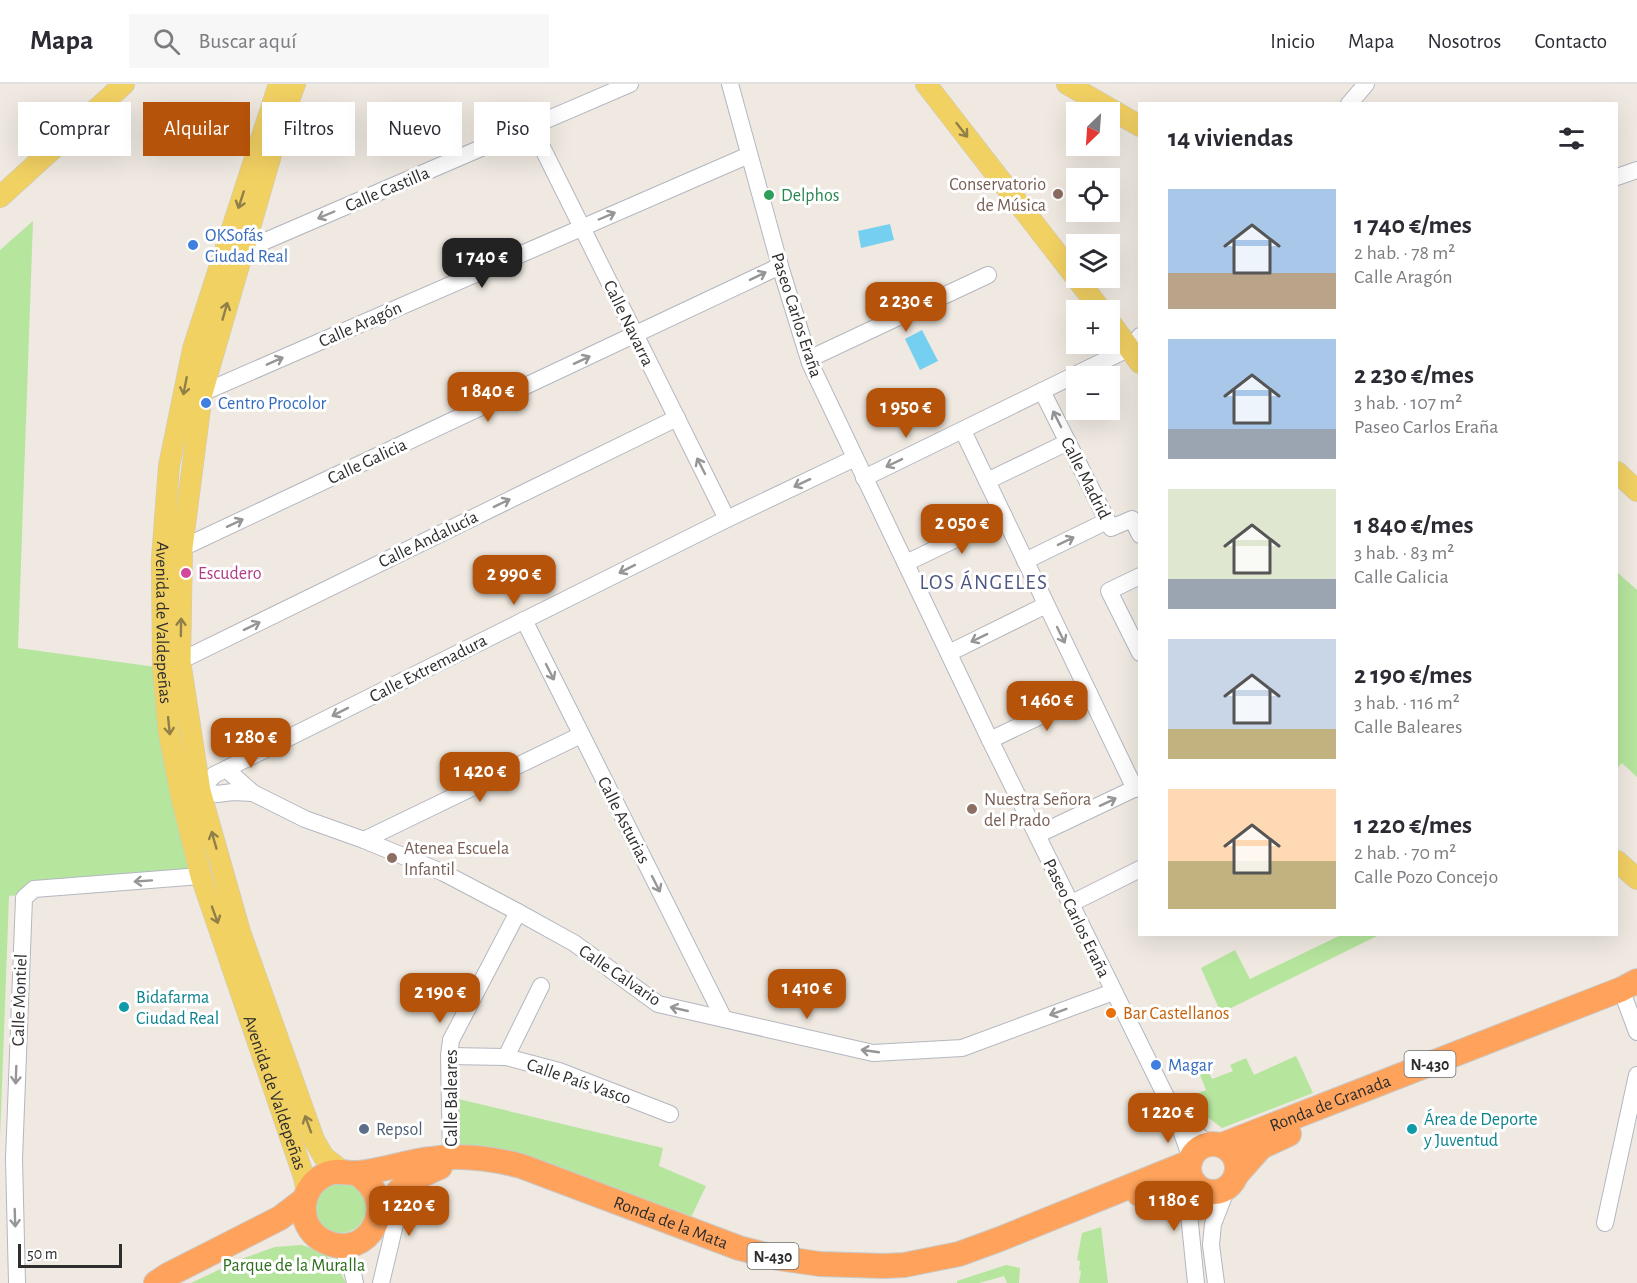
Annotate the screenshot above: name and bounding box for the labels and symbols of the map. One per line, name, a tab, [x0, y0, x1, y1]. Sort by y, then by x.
north arrow	[1066, 102, 1120, 156]
one-way arrow	[956, 122, 969, 138]
street label: Calle Castilla	[343, 164, 432, 216]
place label: Conservatorio de Música	[949, 176, 1046, 215]
place label: Delphos	[781, 187, 839, 205]
marker: Conservatorio de Música	[1051, 187, 1065, 201]
marker: Delphos	[762, 188, 776, 202]
one-way arrow	[235, 190, 246, 209]
one-way arrow	[317, 210, 336, 221]
one-way arrow	[598, 210, 616, 221]
place label: OKSofás Ciudad Real	[205, 227, 288, 266]
marker: OKSofás Ciudad Real	[186, 238, 200, 252]
pin: 1 740 €	[427, 238, 537, 289]
street label: Paseo Carlos Eraña	[767, 251, 825, 380]
one-way arrow	[749, 270, 767, 282]
street label: Calle Navarra	[600, 278, 657, 369]
pin: 2 230 €	[851, 282, 961, 333]
street label: Calle Aragón	[316, 299, 405, 351]
one-way arrow	[220, 302, 231, 321]
one-way arrow	[573, 353, 591, 365]
one-way arrow	[265, 355, 283, 366]
pin: 1 840 €	[433, 372, 543, 423]
one-way arrow	[179, 376, 190, 395]
pin: 1 950 €	[851, 388, 961, 439]
place label: Centro Procolor	[218, 395, 327, 413]
marker: Centro Procolor	[199, 396, 213, 410]
one-way arrow	[1050, 411, 1062, 429]
street label: Calle Madrid	[1057, 435, 1113, 522]
street label: Calle Galicia	[325, 436, 410, 488]
one-way arrow	[694, 458, 706, 476]
one-way arrow	[886, 458, 904, 470]
one-way arrow	[793, 477, 811, 489]
one-way arrow	[493, 497, 511, 509]
pin: 2 050 €	[907, 504, 1017, 555]
street label: Calle Andalucía	[376, 508, 481, 572]
one-way arrow	[225, 517, 243, 529]
one-way arrow	[1057, 534, 1075, 546]
street label: Avenida de Valdepeñas	[152, 541, 174, 704]
pin: 2 990 €	[459, 555, 569, 606]
one-way arrow	[618, 563, 636, 575]
place label: Escudero	[198, 565, 262, 583]
marker: Escudero	[179, 566, 193, 580]
district label: LOS ÁNGELES	[920, 570, 1048, 593]
one-way arrow	[175, 618, 186, 638]
one-way arrow	[242, 619, 260, 631]
one-way arrow	[1055, 625, 1067, 643]
street label: Calle Extremadura	[367, 632, 490, 706]
one-way arrow	[970, 633, 988, 645]
one-way arrow	[545, 663, 557, 681]
pin: 1 460 €	[992, 681, 1102, 732]
one-way arrow	[331, 707, 349, 718]
one-way arrow	[164, 716, 175, 735]
pin: 1 280 €	[196, 718, 306, 769]
pin: 1 420 €	[425, 752, 535, 803]
street label: Calle Asturias	[594, 774, 653, 867]
place label: Nuestra Señora del Prado	[984, 791, 1091, 830]
one-way arrow	[1098, 795, 1116, 807]
marker: Nuestra Señora del Prado	[965, 802, 979, 816]
one-way arrow	[208, 831, 219, 850]
place label: Atenea Escuela Infantil	[404, 840, 509, 879]
marker: Atenea Escuela Infantil	[385, 851, 399, 865]
street label: Paseo Carlos Eraña	[1039, 856, 1113, 981]
one-way arrow	[133, 875, 153, 886]
one-way arrow	[651, 875, 663, 893]
one-way arrow	[210, 905, 221, 924]
street label: Calle Calvario	[575, 942, 664, 1010]
street label: Calle Montiel	[9, 954, 31, 1047]
pin: 1 410 €	[752, 969, 862, 1020]
pin: 2 190 €	[385, 973, 495, 1024]
place label: Bidafarma Ciudad Real	[136, 989, 219, 1028]
marker: Bidafarma Ciudad Real	[117, 1000, 131, 1014]
one-way arrow	[670, 1003, 689, 1015]
place label: Bar Castellanos	[1123, 1005, 1230, 1023]
marker: Bar Castellanos	[1104, 1006, 1118, 1020]
one-way arrow	[1049, 1008, 1068, 1019]
street label: Avenida de Valdepeñas	[239, 1013, 309, 1172]
one-way arrow	[860, 1045, 880, 1056]
street label: Calle Baleares	[443, 1049, 461, 1147]
road number: N-430	[1404, 1051, 1456, 1077]
street label: Calle País Vasco	[524, 1056, 633, 1108]
place label: Magar	[1168, 1057, 1213, 1075]
marker: Magar	[1149, 1058, 1163, 1072]
one-way arrow	[11, 1064, 22, 1084]
street label: Ronda de Granada	[1268, 1072, 1393, 1135]
pin: 1 220 €	[1113, 1093, 1223, 1144]
place label: Área de Deporte y Juventud	[1423, 1108, 1538, 1150]
one-way arrow	[302, 1116, 313, 1134]
place label: Repsol	[376, 1121, 423, 1139]
marker: Repsol	[357, 1122, 371, 1136]
marker: Área de Deporte y Juventud	[1405, 1122, 1419, 1136]
pin: 1 180 €	[1119, 1181, 1229, 1232]
pin: 1 220 €	[354, 1186, 464, 1237]
street label: Ronda de la Mata	[611, 1194, 730, 1253]
one-way arrow	[10, 1207, 21, 1227]
scale bar	[18, 1241, 122, 1268]
road number: N-430	[748, 1243, 798, 1269]
park label: Parque de la Muralla	[223, 1257, 365, 1275]

